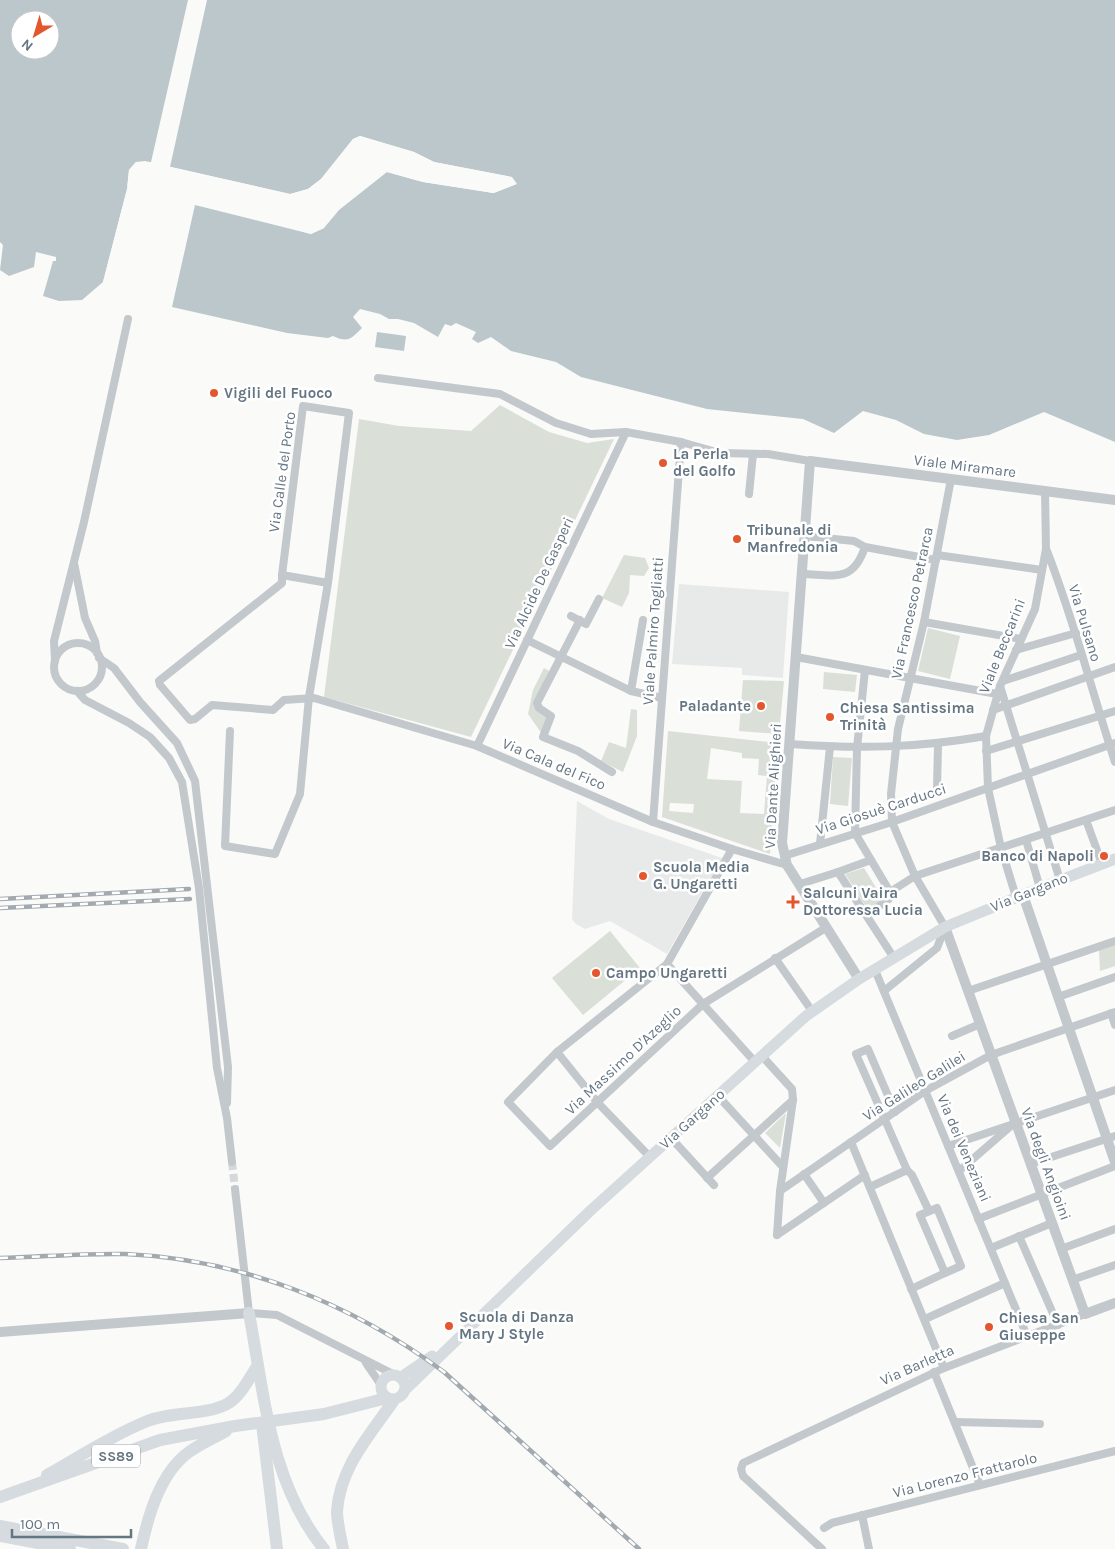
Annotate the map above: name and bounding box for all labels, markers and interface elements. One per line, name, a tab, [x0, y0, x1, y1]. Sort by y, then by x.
north arrow	[10, 10, 60, 60]
text: N	[18, 35, 36, 55]
place label: Vigili del Fuoco	[224, 384, 333, 402]
marker: Vigili del Fuoco	[208, 387, 220, 399]
street label: Via Calle del Porto	[265, 410, 299, 534]
place label: La Perla del Golfo	[673, 445, 736, 480]
street label: Viale Miramare	[913, 451, 1017, 481]
marker: La Perla del Golfo	[657, 457, 669, 469]
street label: Via Alcide De Gasperi	[501, 514, 577, 652]
place label: Tribunale di Manfredonia	[747, 521, 838, 556]
street label: Via Francesco Petrarca	[887, 525, 937, 681]
marker: Tribunale di Manfredonia	[731, 533, 743, 545]
street label: Viale Palmiro Togliatti	[639, 556, 667, 706]
street label: Via Pulsano	[1065, 582, 1105, 664]
street label: Viale Beccarini	[975, 596, 1029, 696]
place label: Paladante	[679, 697, 751, 715]
place label: Chiesa Santissima Trinità	[840, 699, 974, 734]
marker: Paladante	[755, 700, 767, 712]
marker: Chiesa Santissima Trinità	[824, 711, 836, 723]
street label: Via Dante Alighieri	[761, 723, 785, 849]
street label: Via Cala del Fico	[499, 734, 609, 794]
street label: Via Giosuè Carducci	[814, 779, 948, 839]
place label: Banco di Napoli	[981, 847, 1094, 865]
marker: Banco di Napoli	[1098, 850, 1110, 862]
place label: Scuola Media G. Ungaretti	[653, 858, 750, 893]
street label: Via Gargano	[988, 868, 1070, 916]
marker: Scuola Media G. Ungaretti	[637, 870, 649, 882]
place label: Salcuni Vaira Dottoressa Lucia	[803, 884, 923, 919]
marker: Salcuni Vaira Dottoressa Lucia	[787, 896, 799, 908]
place label: Campo Ungaretti	[606, 964, 728, 982]
marker: Campo Ungaretti	[590, 967, 602, 979]
street label: Via Massimo D'Azeglio	[561, 1001, 685, 1119]
street label: Via Galileo Galilei	[859, 1047, 969, 1125]
street label: Via Gargano	[656, 1085, 728, 1153]
street label: Via dei Veneziani	[933, 1091, 995, 1205]
street label: Via degli Angioini	[1017, 1105, 1075, 1223]
place label: Scuola di Danza Mary J Style	[459, 1308, 574, 1343]
place label: Chiesa San Giuseppe	[999, 1309, 1079, 1344]
marker: Scuola di Danza Mary J Style	[443, 1320, 455, 1332]
marker: Chiesa San Giuseppe	[983, 1321, 995, 1333]
street label: Via Barletta	[877, 1341, 957, 1389]
road number: SS89	[92, 1444, 140, 1468]
street label: Via Lorenzo Frattarolo	[891, 1448, 1039, 1502]
scale bar	[12, 1506, 131, 1538]
text: 100 m	[20, 1515, 60, 1533]

